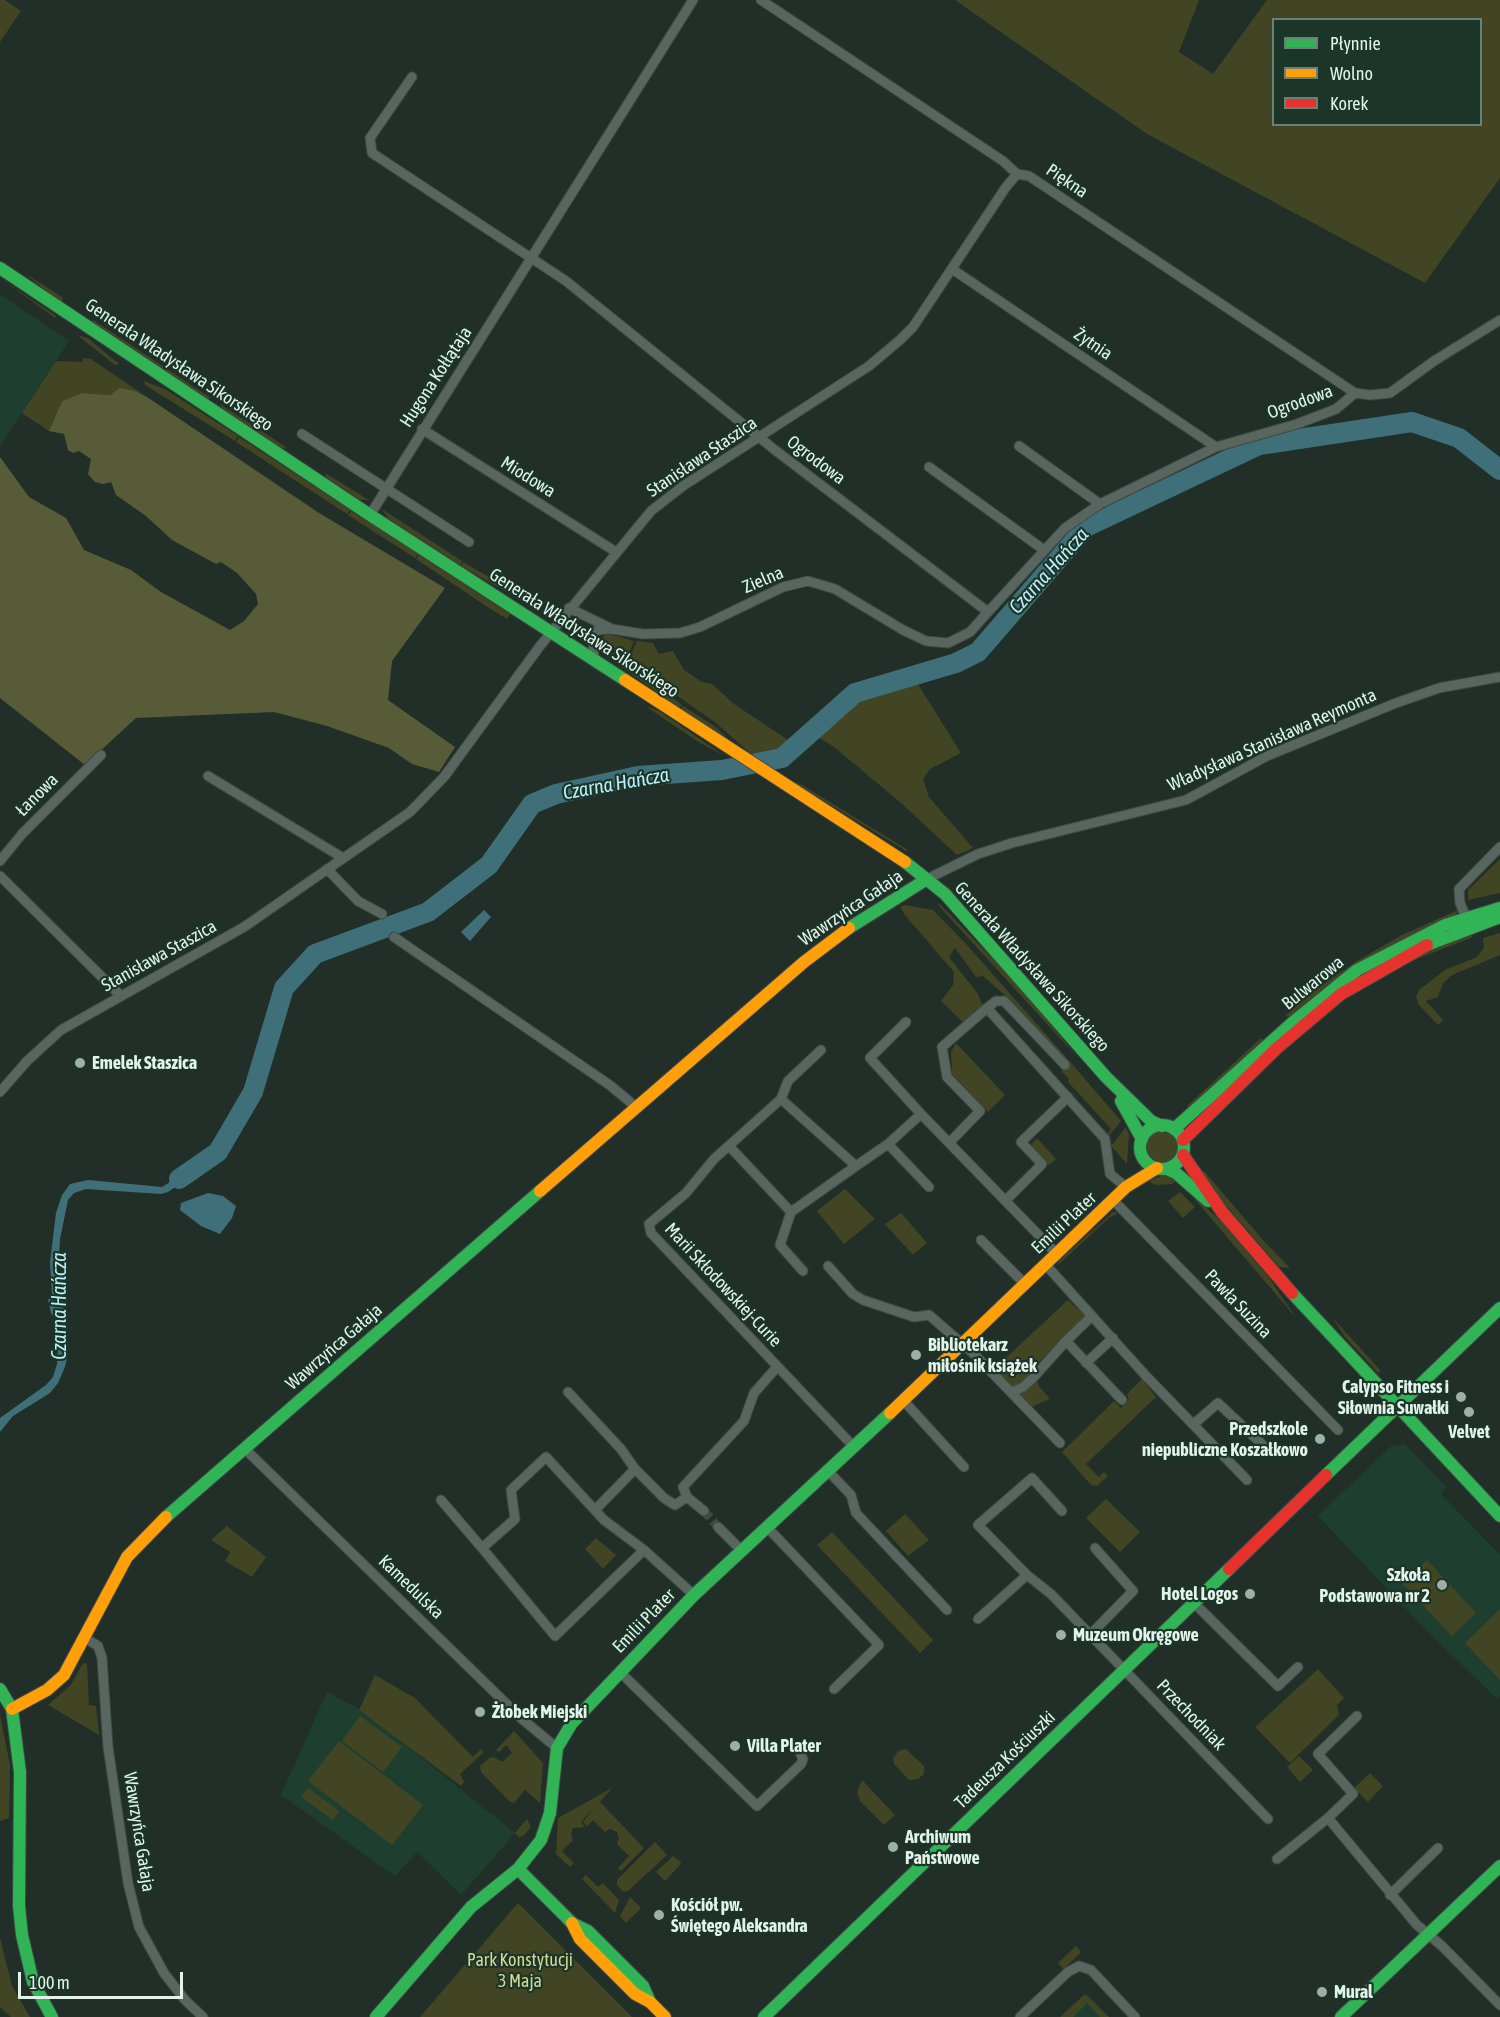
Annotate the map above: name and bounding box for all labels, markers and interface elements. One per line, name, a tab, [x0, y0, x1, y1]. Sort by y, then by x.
legend	[1272, 18, 1482, 126]
text: Płynnie	[1330, 33, 1381, 54]
text: Wolno	[1330, 63, 1373, 84]
text: Korek	[1330, 93, 1368, 114]
street label: Piękna	[1042, 159, 1092, 203]
street label: Generała Władysława Sikorskiego	[81, 294, 277, 436]
street label: Hugona Kołłątaja	[396, 323, 476, 431]
street label: Żytnia	[1070, 323, 1116, 365]
street label: Ogrodowa	[1264, 380, 1336, 424]
street label: Stanisława Staszica	[643, 412, 761, 502]
street label: Ogrodowa	[782, 431, 850, 489]
street label: Miodowa	[497, 452, 559, 502]
water label: Czarna Hańcza	[1004, 523, 1094, 619]
street label: Zielna	[739, 562, 787, 598]
street label: Generała Władysława Sikorskiego	[485, 564, 683, 702]
street label: Władysława Stanisława Reymonta	[1164, 684, 1380, 796]
water label: Czarna Hańcza	[561, 763, 671, 805]
street label: Łanowa	[11, 769, 63, 821]
street label: Wawrzyńca Gałaja	[795, 865, 907, 951]
street label: Generała Władysława Sikorskiego	[950, 877, 1114, 1057]
street label: Stanisława Staszica	[98, 916, 220, 996]
street label: Bulwarowa	[1278, 952, 1348, 1014]
place label: Emelek Staszica	[92, 1052, 197, 1074]
marker: Emelek Staszica	[73, 1056, 87, 1070]
street label: Emilii Plater	[1027, 1188, 1101, 1258]
street label: Marii Skłodowskiej-Curie	[660, 1219, 786, 1351]
water label: Czarna Hańcza	[48, 1252, 72, 1360]
street label: Pawła Suzina	[1200, 1265, 1276, 1343]
street label: Wawrzyńca Gałaja	[281, 1299, 387, 1395]
place label: Bibliotekarz miłośnik książek	[928, 1334, 1037, 1376]
marker: Bibliotekarz miłośnik książek	[909, 1348, 923, 1362]
place label: Calypso Fitness i Siłownia Suwałki	[1338, 1376, 1449, 1418]
marker: Calypso Fitness i Siłownia Suwałki	[1454, 1390, 1468, 1404]
marker: Velvet	[1462, 1405, 1476, 1419]
place label: Przedszkole niepubliczne Koszałkowo	[1142, 1418, 1308, 1460]
place label: Velvet	[1448, 1421, 1490, 1443]
marker: Przedszkole niepubliczne Koszałkowo	[1313, 1432, 1327, 1446]
street label: Kamedulska	[374, 1551, 448, 1623]
place label: Szkoła Podstawowa nr 2	[1319, 1564, 1430, 1606]
marker: Szkoła Podstawowa nr 2	[1435, 1578, 1449, 1592]
place label: Hotel Logos	[1161, 1583, 1238, 1605]
street label: Emilii Plater	[608, 1584, 680, 1658]
marker: Hotel Logos	[1243, 1587, 1257, 1601]
place label: Muzeum Okręgowe	[1073, 1624, 1199, 1646]
marker: Muzeum Okręgowe	[1054, 1628, 1068, 1642]
street label: Przechodniak	[1152, 1675, 1230, 1755]
place label: Żłobek Miejski	[492, 1701, 587, 1723]
marker: Żłobek Miejski	[473, 1705, 487, 1719]
street label: Tadeusza Kościuszki	[950, 1707, 1060, 1813]
place label: Villa Plater	[747, 1735, 821, 1757]
marker: Villa Plater	[728, 1739, 742, 1753]
street label: Wawrzyńca Gałaja	[119, 1771, 159, 1893]
place label: Archiwum Państwowe	[905, 1826, 980, 1868]
marker: Archiwum Państwowe	[886, 1840, 900, 1854]
place label: Kościół pw. Świętego Aleksandra	[671, 1894, 808, 1936]
marker: Kościół pw. Świętego Aleksandra	[652, 1908, 666, 1922]
park label: Park Konstytucji 3 Maja	[467, 1949, 573, 1992]
scale bar	[21, 1960, 186, 1998]
text: 100 m	[29, 1972, 70, 1993]
place label: Mural	[1334, 1981, 1373, 2003]
marker: Mural	[1315, 1985, 1329, 1999]

